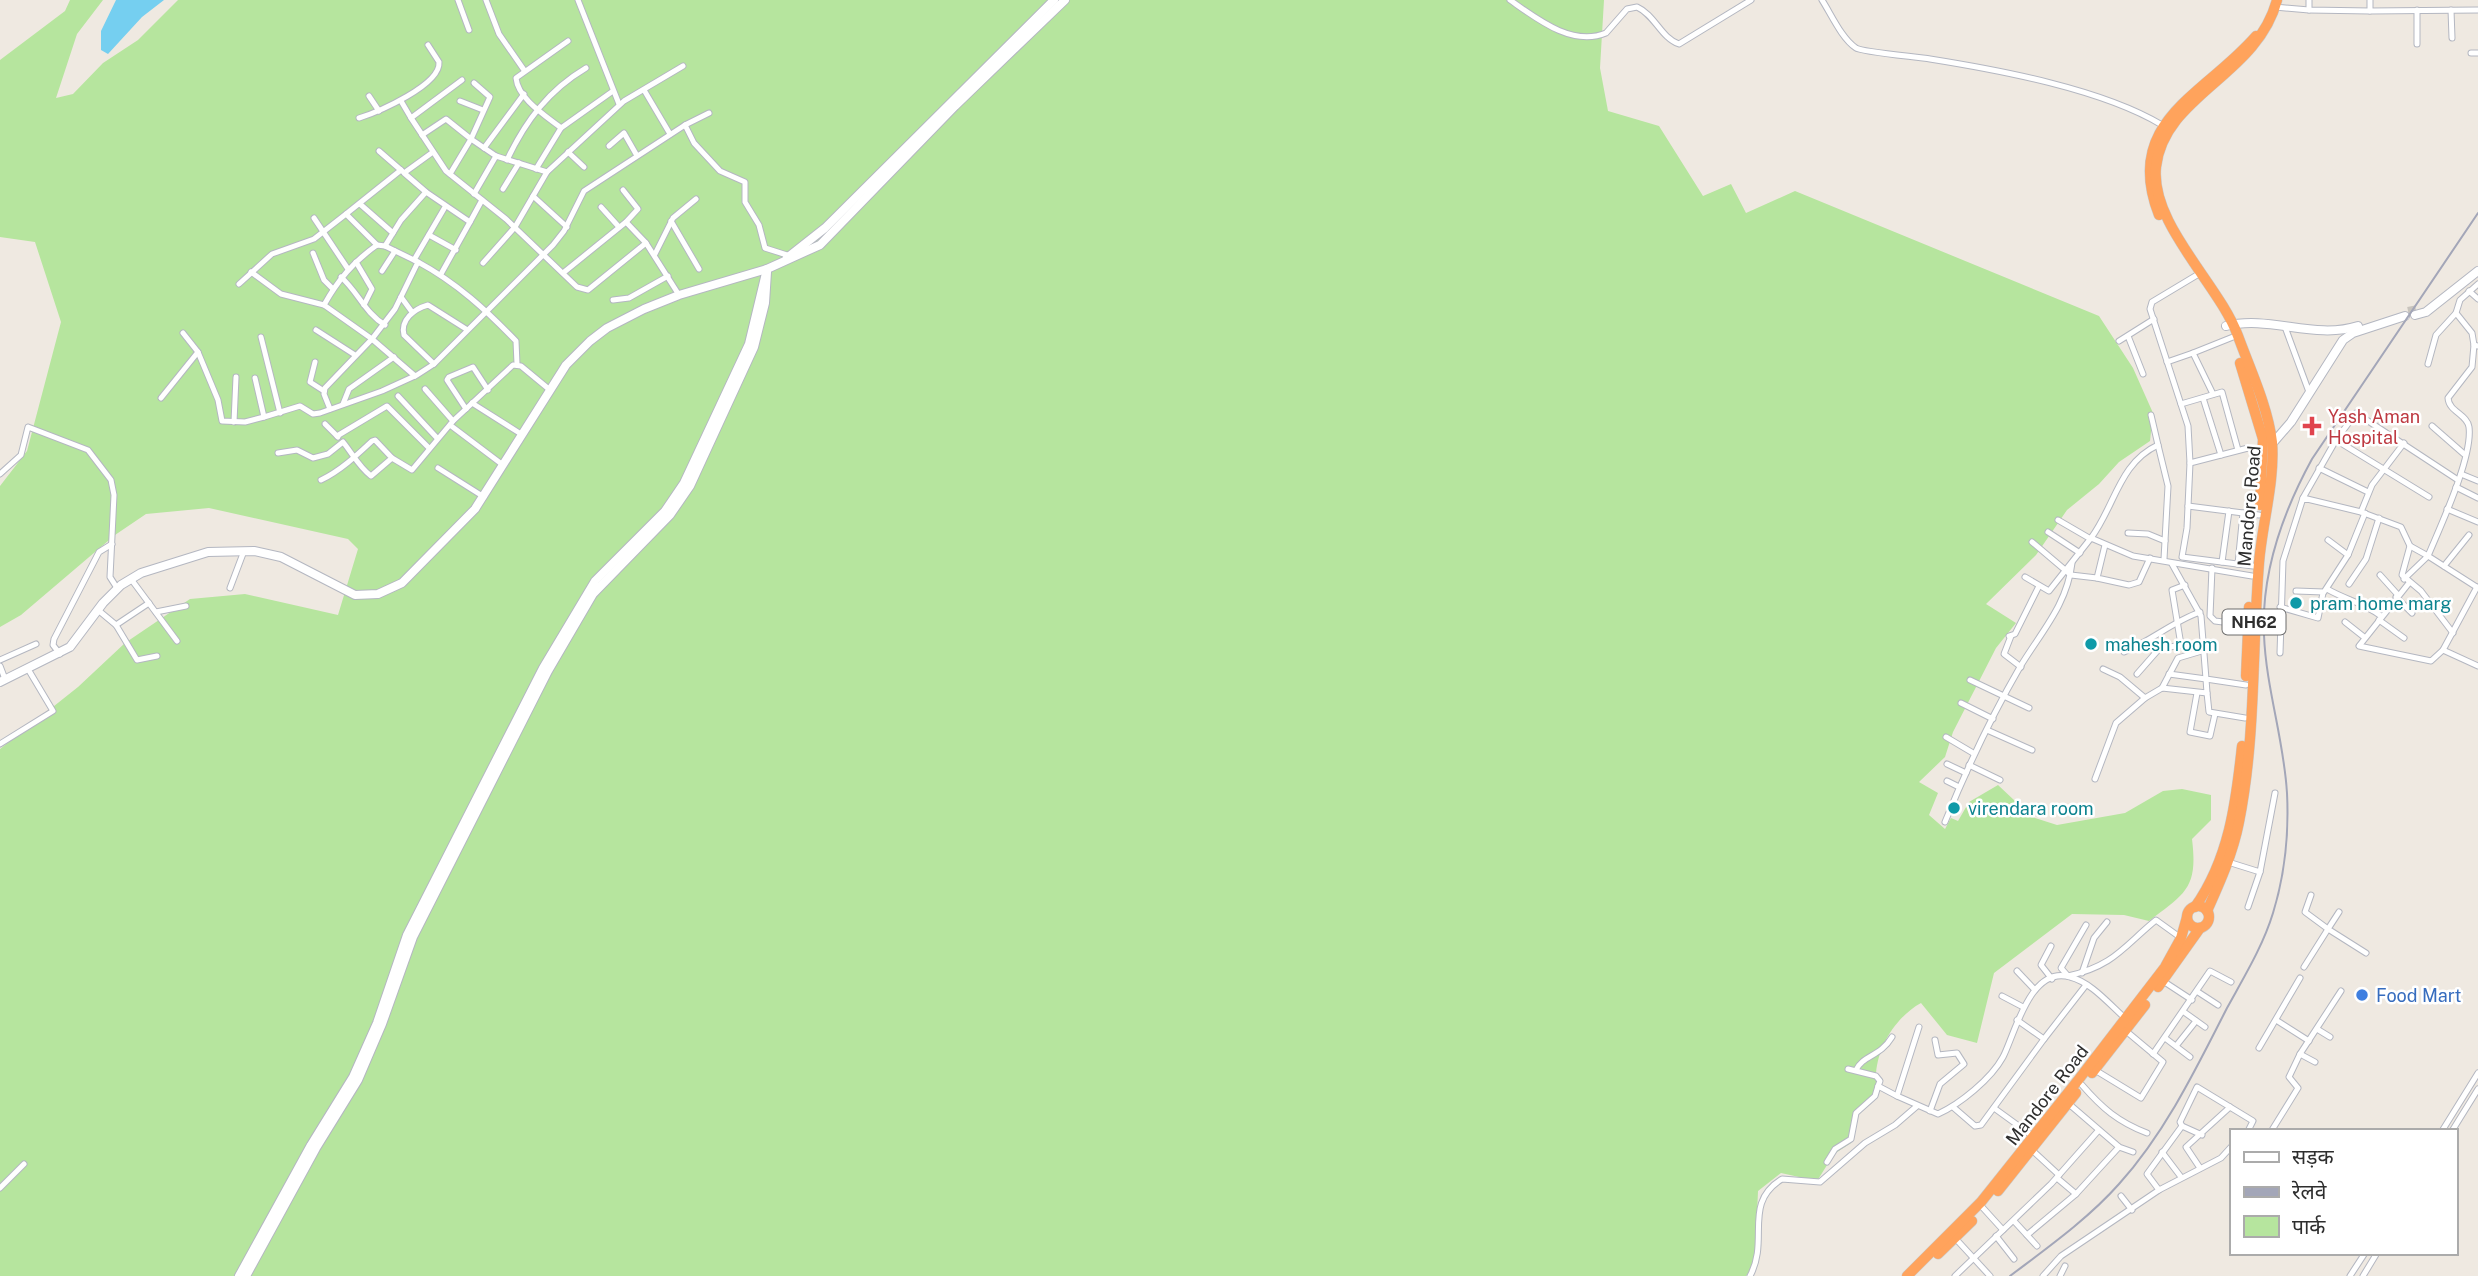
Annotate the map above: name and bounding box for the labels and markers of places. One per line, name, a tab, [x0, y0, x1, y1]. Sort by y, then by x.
place label: Yash Aman Hospital	[2328, 406, 2420, 448]
marker: Yash Aman Hospital	[2302, 416, 2322, 436]
place label: pram home marg	[2310, 593, 2451, 614]
marker: pram home marg	[2288, 595, 2304, 611]
place label: mahesh room	[2105, 634, 2218, 655]
marker: mahesh room	[2083, 636, 2099, 652]
place label: virendara room	[1968, 798, 2094, 819]
marker: virendara room	[1946, 800, 1962, 816]
place label: Food Mart	[2376, 985, 2462, 1006]
marker: Food Mart	[2354, 987, 2370, 1003]

